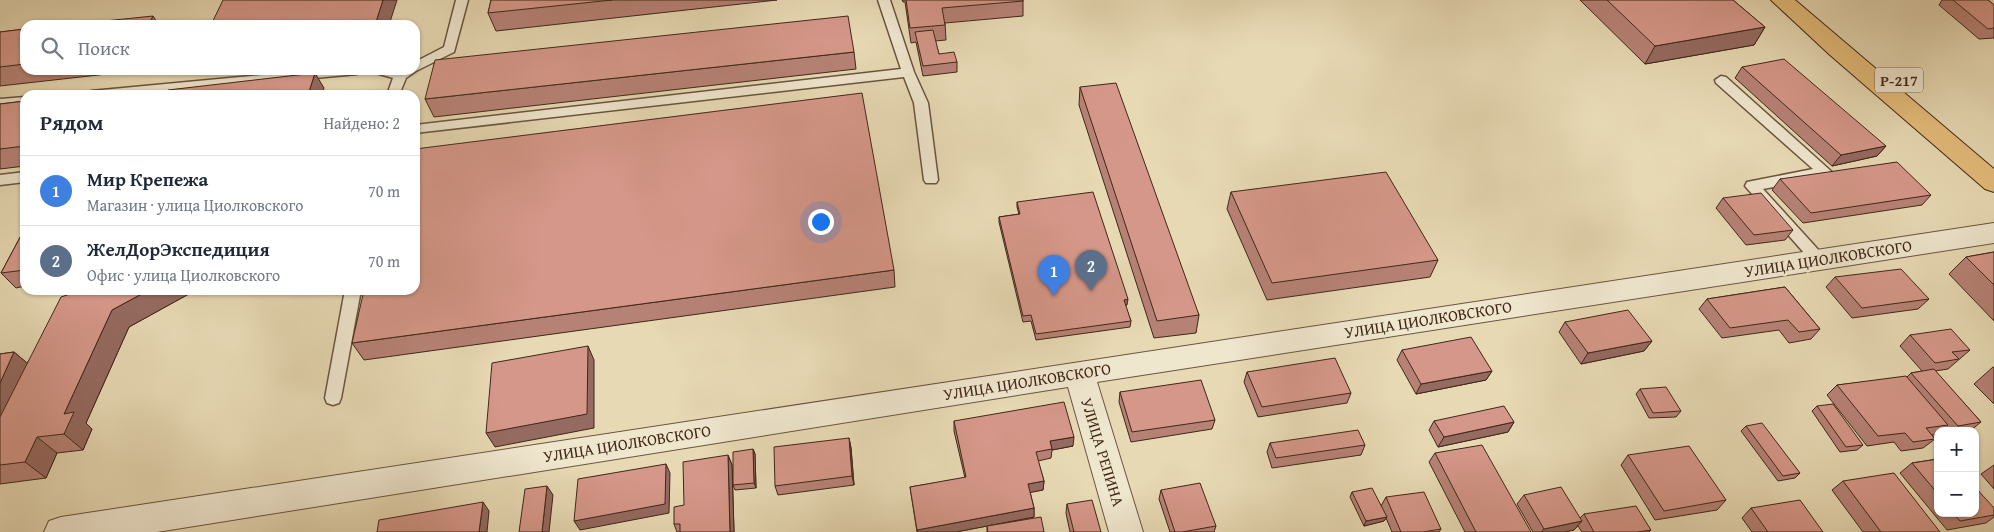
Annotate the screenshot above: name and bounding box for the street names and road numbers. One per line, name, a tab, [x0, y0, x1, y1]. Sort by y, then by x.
road number: Р-217	[1875, 68, 1923, 92]
street label: УЛИЦА ЦИОЛКОВСКОГО	[1742, 233, 1914, 283]
street label: УЛИЦА ЦИОЛКОВСКОГО	[1342, 294, 1514, 344]
street label: УЛИЦА ЦИОЛКОВСКОГО	[941, 356, 1113, 406]
street label: УЛИЦА РЕПИНА	[1075, 395, 1131, 510]
street label: УЛИЦА ЦИОЛКОВСКОГО	[541, 418, 713, 468]

